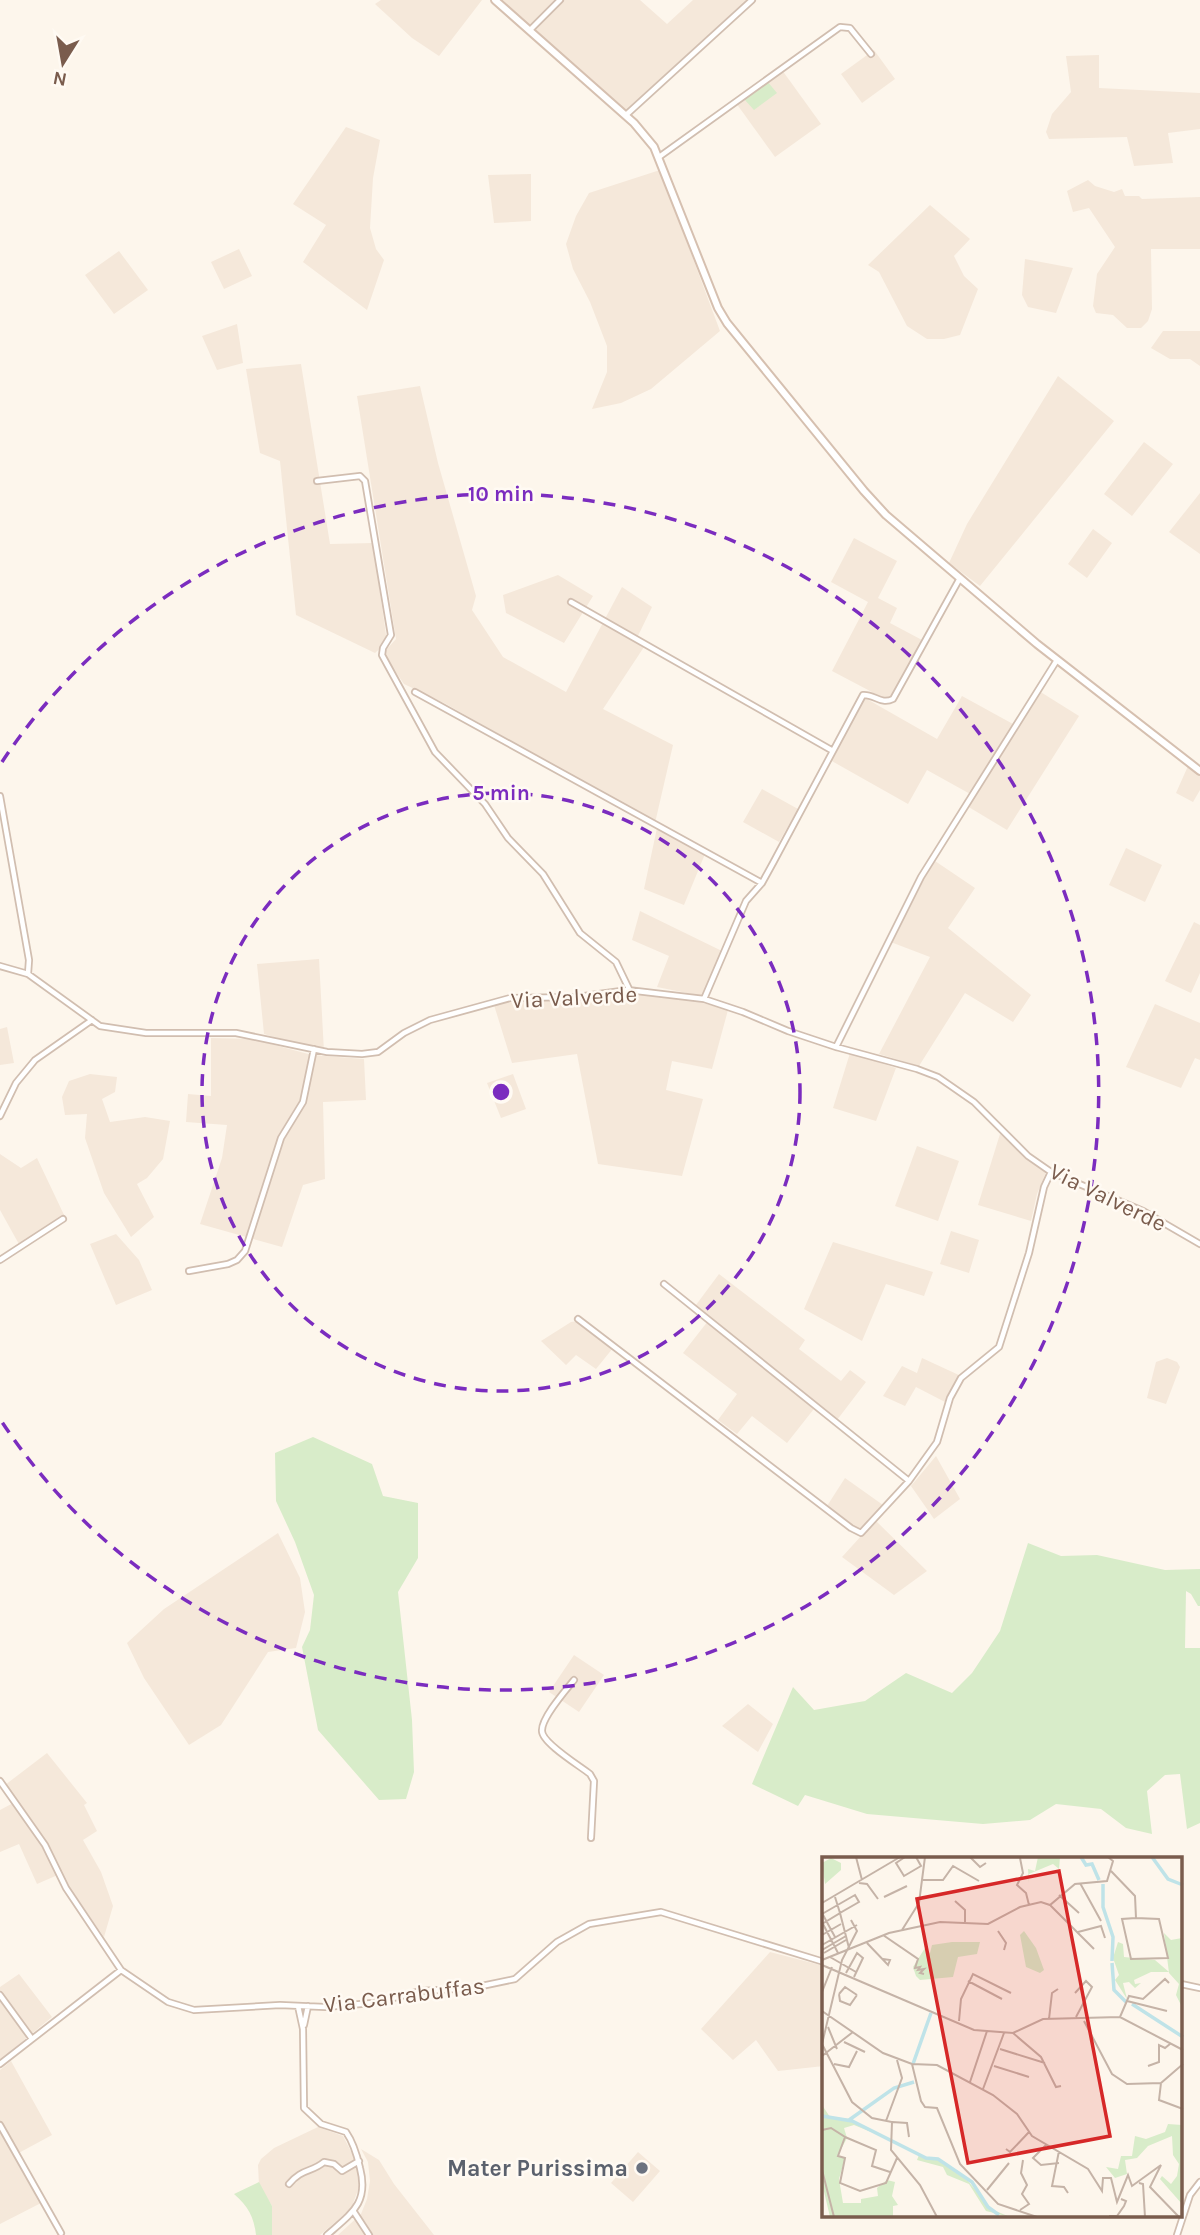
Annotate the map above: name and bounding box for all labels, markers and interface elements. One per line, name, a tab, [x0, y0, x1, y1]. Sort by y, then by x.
north arrow	[28, 28, 98, 98]
text: N	[51, 67, 69, 91]
text: 10 min	[468, 482, 534, 506]
text: 5 min	[472, 781, 530, 805]
street label: Via Valverde	[510, 981, 638, 1014]
centre of rings	[489, 1080, 513, 1104]
street label: Via Valverde	[1045, 1158, 1170, 1237]
inset map	[822, 1857, 1182, 2218]
street label: Via Carrabuffas	[322, 1972, 486, 2019]
place label: Mater Purissima	[447, 2155, 628, 2182]
marker: Mater Purissima	[634, 2160, 650, 2176]

